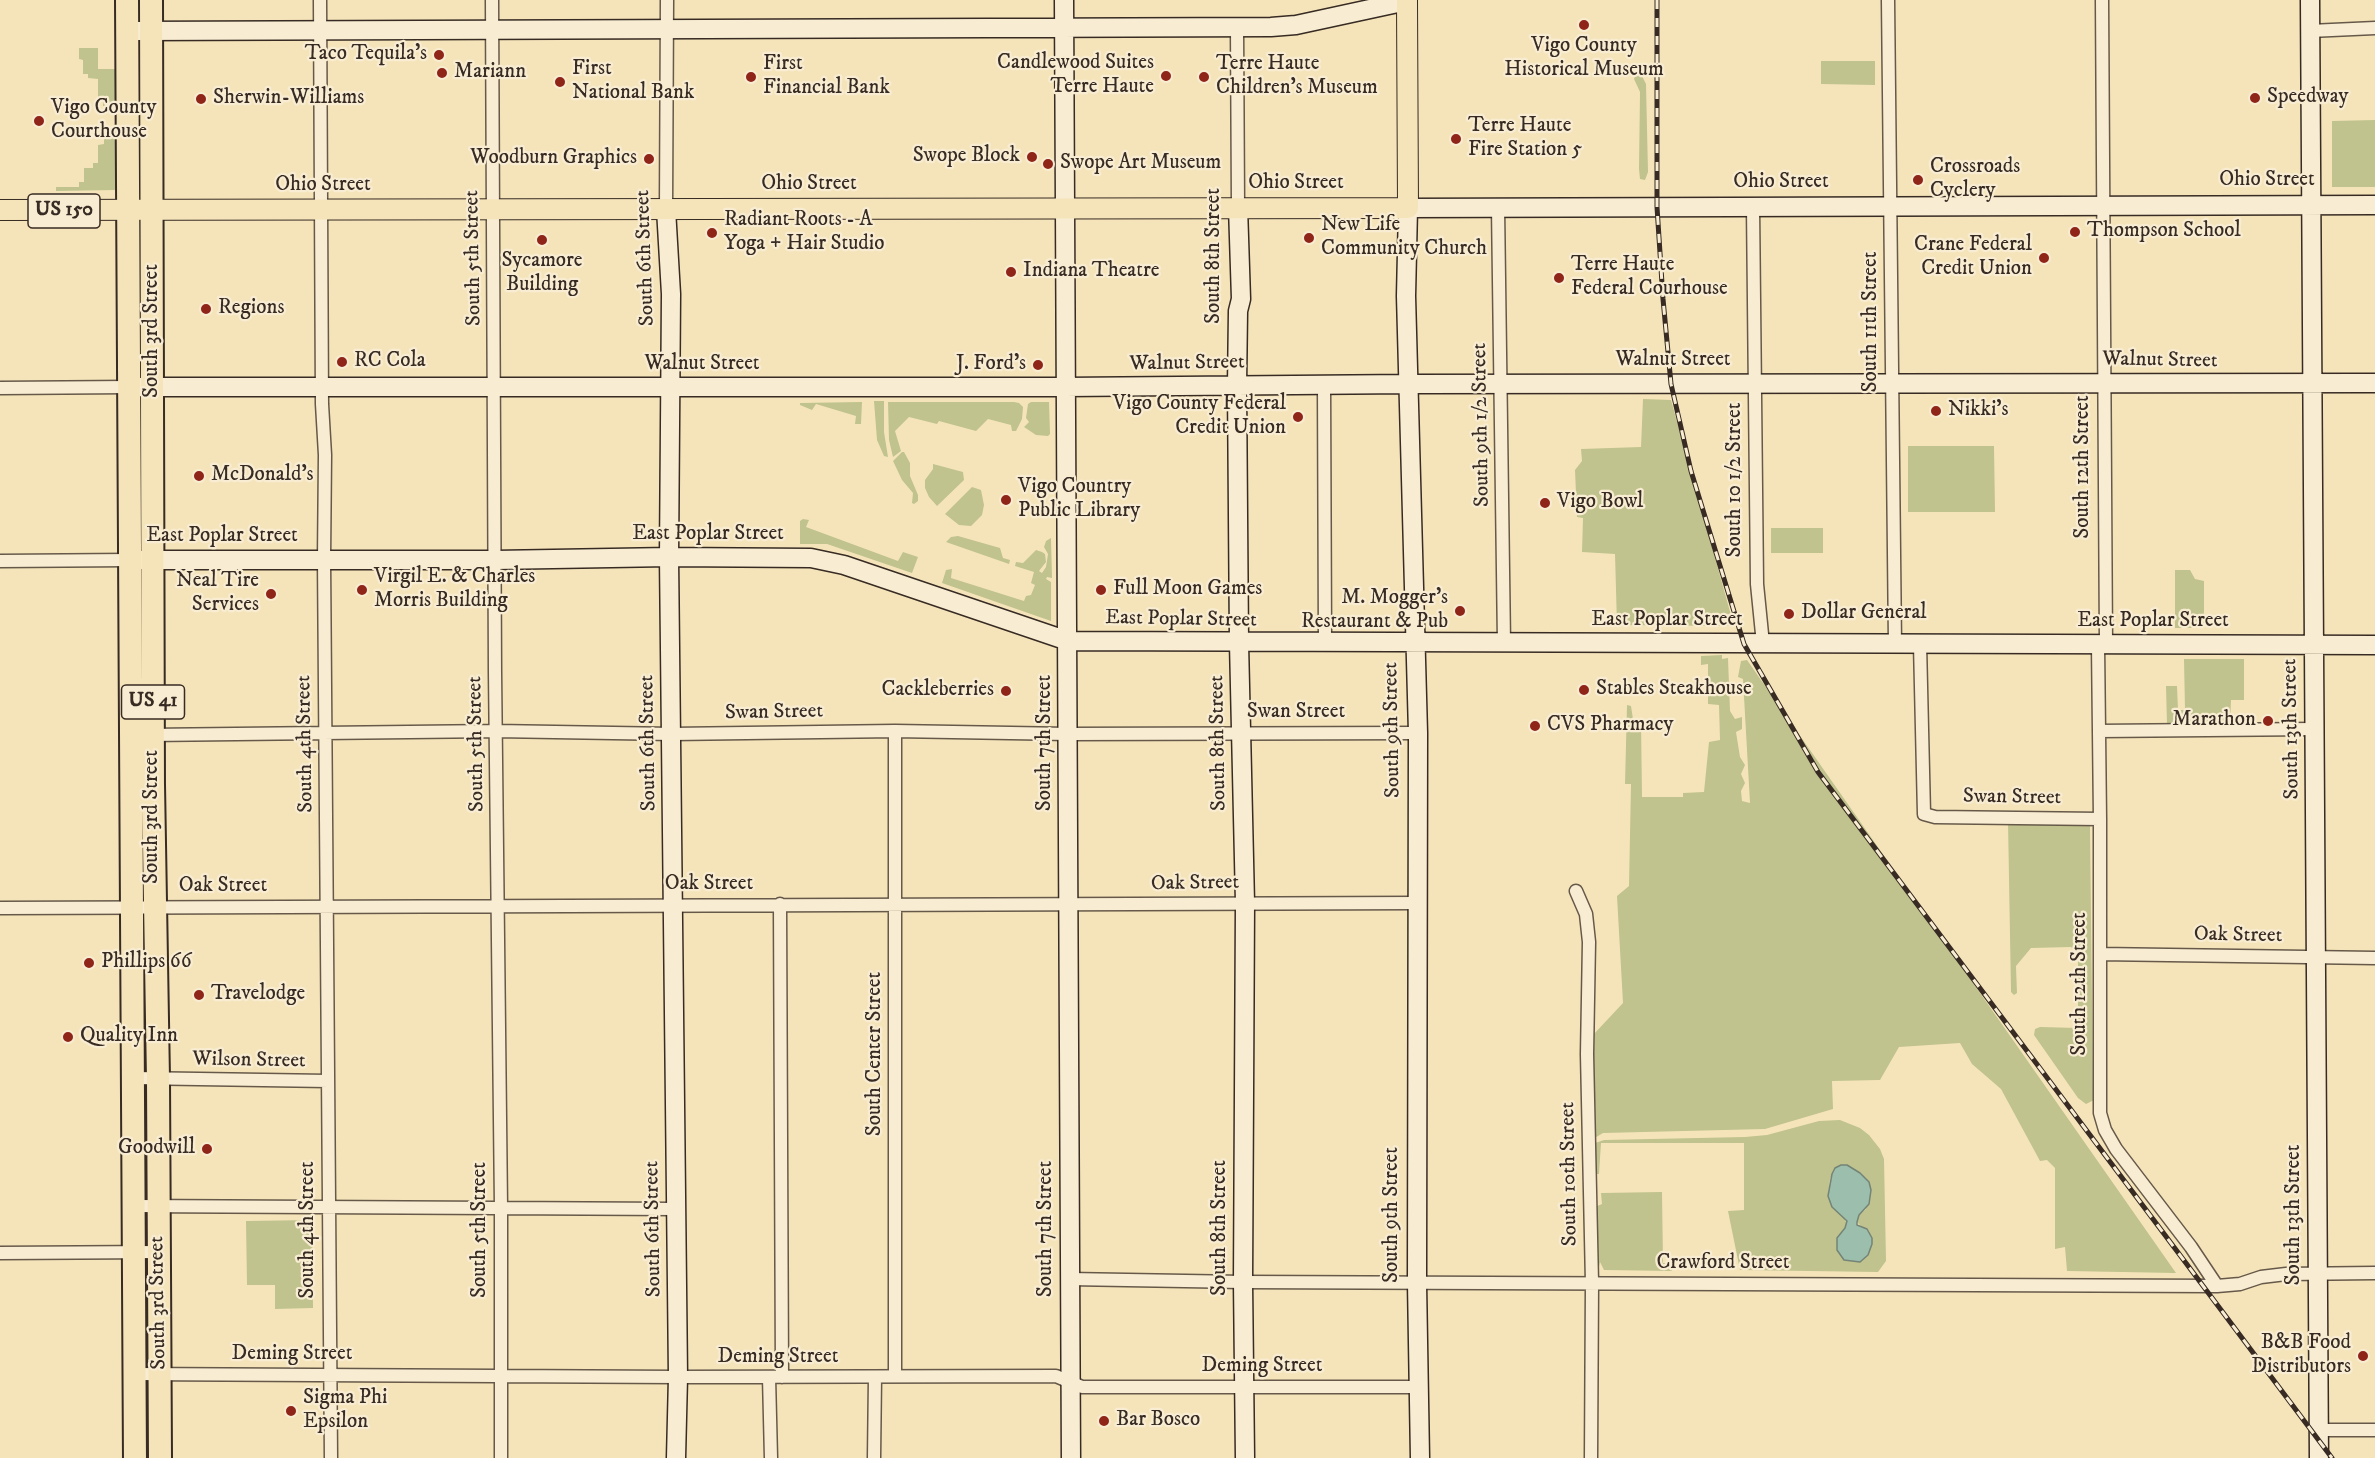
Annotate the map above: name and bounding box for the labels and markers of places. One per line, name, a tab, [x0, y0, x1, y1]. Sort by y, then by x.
marker: Vigo County Historical Museum	[1577, 18, 1591, 32]
place label: Vigo County Historical Museum	[1504, 34, 1664, 84]
place label: Taco Tequila’s	[305, 42, 427, 68]
marker: Taco Tequila’s	[432, 48, 446, 62]
place label: Candlewood Suites Terre Haute	[997, 51, 1154, 101]
place label: First Financial Bank	[763, 52, 890, 102]
place label: Terre Haute Children's Museum	[1216, 52, 1378, 102]
place label: First National Bank	[572, 57, 694, 107]
place label: Mariann	[454, 60, 526, 86]
marker: Mariann	[435, 66, 449, 80]
marker: Candlewood Suites Terre Haute	[1159, 69, 1173, 83]
marker: First Financial Bank	[744, 70, 758, 84]
marker: Terre Haute Children's Museum	[1197, 70, 1211, 84]
marker: First National Bank	[553, 75, 567, 89]
place label: Speedway	[2267, 85, 2349, 111]
place label: Sherwin-Williams	[213, 86, 364, 112]
marker: Speedway	[2248, 91, 2262, 105]
marker: Sherwin-Williams	[194, 92, 208, 106]
place label: Vigo County Courthouse	[51, 96, 156, 146]
marker: Vigo County Courthouse	[32, 114, 46, 128]
place label: Terre Haute Fire Station 5	[1468, 114, 1582, 164]
marker: Terre Haute Fire Station 5	[1449, 132, 1463, 146]
place label: Swope Block	[913, 144, 1020, 170]
place label: Woodburn Graphics	[470, 146, 637, 172]
marker: Swope Block	[1025, 150, 1039, 164]
place label: Swope Art Museum	[1060, 151, 1221, 177]
marker: Woodburn Graphics	[642, 152, 656, 166]
place label: Crossroads Cyclery	[1930, 155, 2020, 205]
marker: Swope Art Museum	[1041, 157, 1055, 171]
marker: Crossroads Cyclery	[1911, 173, 1925, 187]
place label: Radiant Roots - A Yoga + Hair Studio	[724, 208, 884, 258]
place label: New Life Community Church	[1321, 213, 1487, 263]
place label: Thompson School	[2087, 219, 2241, 245]
marker: Thompson School	[2068, 225, 2082, 239]
marker: Radiant Roots - A Yoga + Hair Studio	[705, 226, 719, 240]
marker: New Life Community Church	[1302, 231, 1316, 245]
marker: Sycamore Building	[535, 233, 549, 247]
place label: Crane Federal Credit Union	[1914, 233, 2032, 283]
place label: Sycamore Building	[502, 249, 582, 299]
marker: Crane Federal Credit Union	[2037, 251, 2051, 265]
place label: Terre Haute Federal Courhouse	[1571, 253, 1728, 303]
place label: Indiana Theatre	[1023, 259, 1159, 285]
marker: Indiana Theatre	[1004, 265, 1018, 279]
marker: Terre Haute Federal Courhouse	[1552, 271, 1566, 285]
place label: Regions	[218, 296, 284, 322]
marker: Regions	[199, 302, 213, 316]
place label: RC Cola	[354, 349, 426, 375]
place label: J. Ford’s	[956, 352, 1026, 378]
marker: RC Cola	[335, 355, 349, 369]
marker: J. Ford’s	[1031, 358, 1045, 372]
place label: Vigo County Federal Credit Union	[1113, 392, 1286, 442]
place label: Nikki’s	[1948, 398, 2008, 424]
marker: Nikki’s	[1929, 404, 1943, 418]
marker: Vigo County Federal Credit Union	[1291, 410, 1305, 424]
place label: McDonald's	[211, 463, 314, 489]
marker: McDonald's	[192, 469, 206, 483]
place label: Vigo Country Public Library	[1018, 475, 1140, 525]
place label: Vigo Bowl	[1557, 490, 1643, 516]
marker: Vigo Country Public Library	[999, 493, 1013, 507]
marker: Vigo Bowl	[1538, 496, 1552, 510]
place label: Virgil E. & Charles Morris Building	[374, 565, 535, 615]
place label: Neal Tire Services	[176, 569, 259, 619]
place label: Full Moon Games	[1113, 577, 1262, 603]
marker: Virgil E. & Charles Morris Building	[355, 583, 369, 597]
marker: Full Moon Games	[1094, 583, 1108, 597]
place label: M. Mogger’s Restaurant & Pub	[1301, 586, 1448, 636]
marker: Neal Tire Services	[264, 587, 278, 601]
place label: Dollar General	[1801, 601, 1927, 627]
marker: M. Mogger’s Restaurant & Pub	[1453, 604, 1467, 618]
marker: Dollar General	[1782, 607, 1796, 621]
place label: Stables Steakhouse	[1596, 677, 1752, 703]
place label: Cackleberries	[881, 678, 994, 704]
marker: Stables Steakhouse	[1577, 683, 1591, 697]
marker: Cackleberries	[999, 684, 1013, 698]
place label: Marathon	[2172, 708, 2256, 734]
place label: CVS Pharmacy	[1547, 713, 1673, 739]
marker: Marathon	[2261, 714, 2275, 728]
marker: CVS Pharmacy	[1528, 719, 1542, 733]
place label: Phillips 66	[101, 950, 192, 976]
marker: Phillips 66	[82, 956, 96, 970]
place label: Travelodge	[211, 982, 305, 1008]
marker: Travelodge	[192, 988, 206, 1002]
place label: Quality Inn	[80, 1024, 178, 1050]
marker: Quality Inn	[61, 1030, 75, 1044]
place label: Goodwill	[118, 1136, 195, 1162]
marker: Goodwill	[200, 1142, 214, 1156]
place label: B&B Food Distributors	[2251, 1331, 2351, 1381]
marker: B&B Food Distributors	[2356, 1349, 2370, 1363]
place label: Sigma Phi Epsilon	[303, 1386, 387, 1436]
marker: Sigma Phi Epsilon	[284, 1404, 298, 1418]
place label: Bar Bosco	[1116, 1408, 1200, 1434]
marker: Bar Bosco	[1097, 1414, 1111, 1428]

